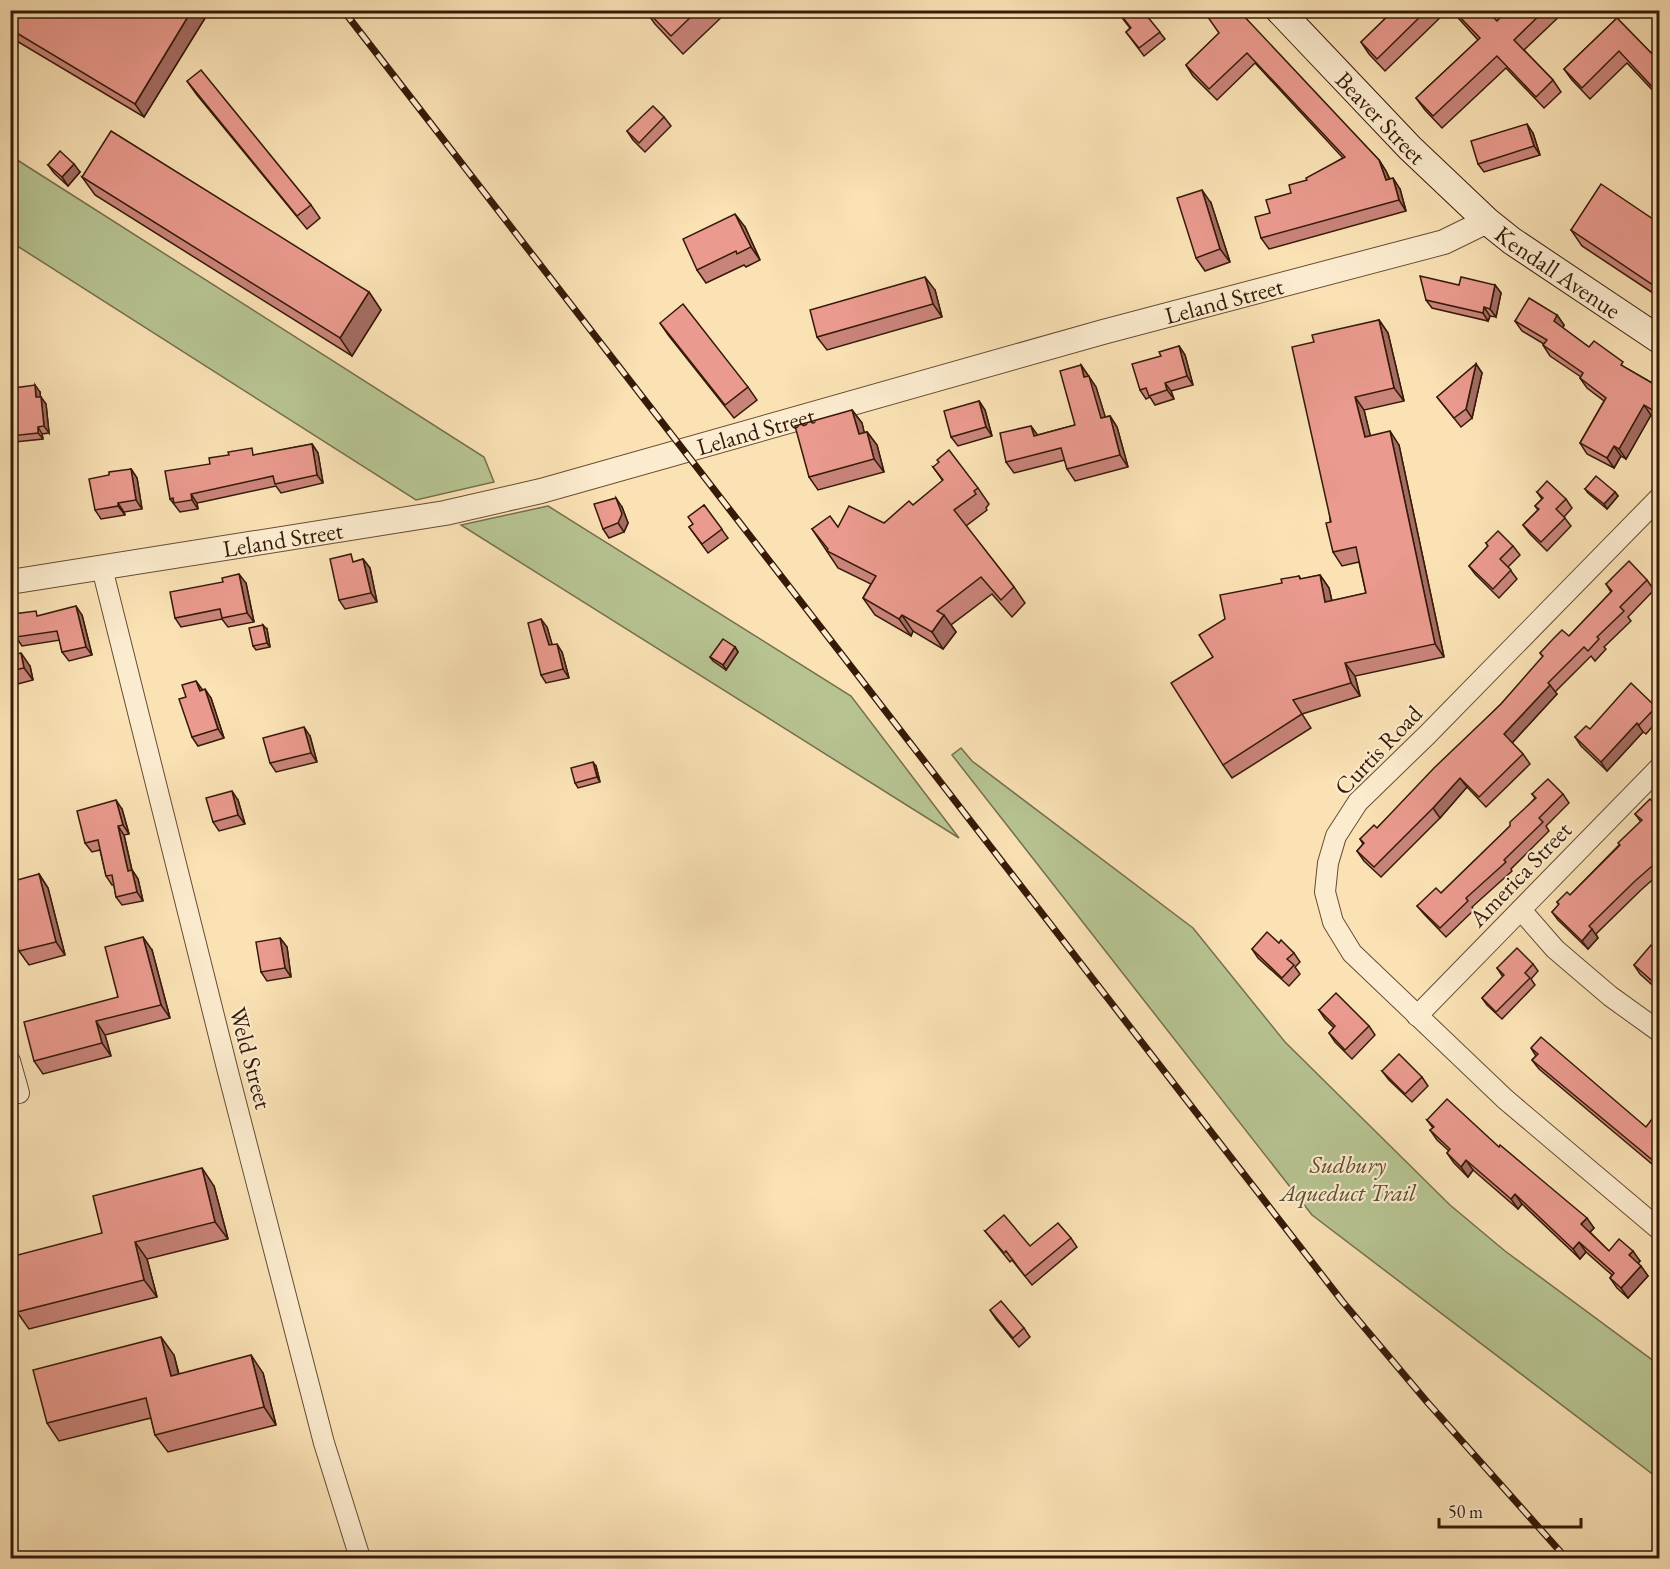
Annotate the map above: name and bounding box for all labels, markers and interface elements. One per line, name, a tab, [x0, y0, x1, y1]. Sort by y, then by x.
street label: Beaver Street	[1329, 64, 1433, 171]
street label: Kendall Avenue	[1489, 218, 1627, 325]
street label: Leland Street	[1161, 270, 1287, 331]
street label: Leland Street	[693, 399, 819, 462]
street label: Leland Street	[220, 514, 345, 564]
street label: Curtis Road	[1327, 698, 1429, 802]
street label: America Street	[1461, 814, 1578, 934]
street label: Weld Street	[223, 1004, 280, 1113]
park label: Sudbury Aqueduct Trail	[1278, 1149, 1417, 1209]
scale bar	[1439, 1491, 1582, 1529]
text: 50 m	[1448, 1500, 1483, 1523]

